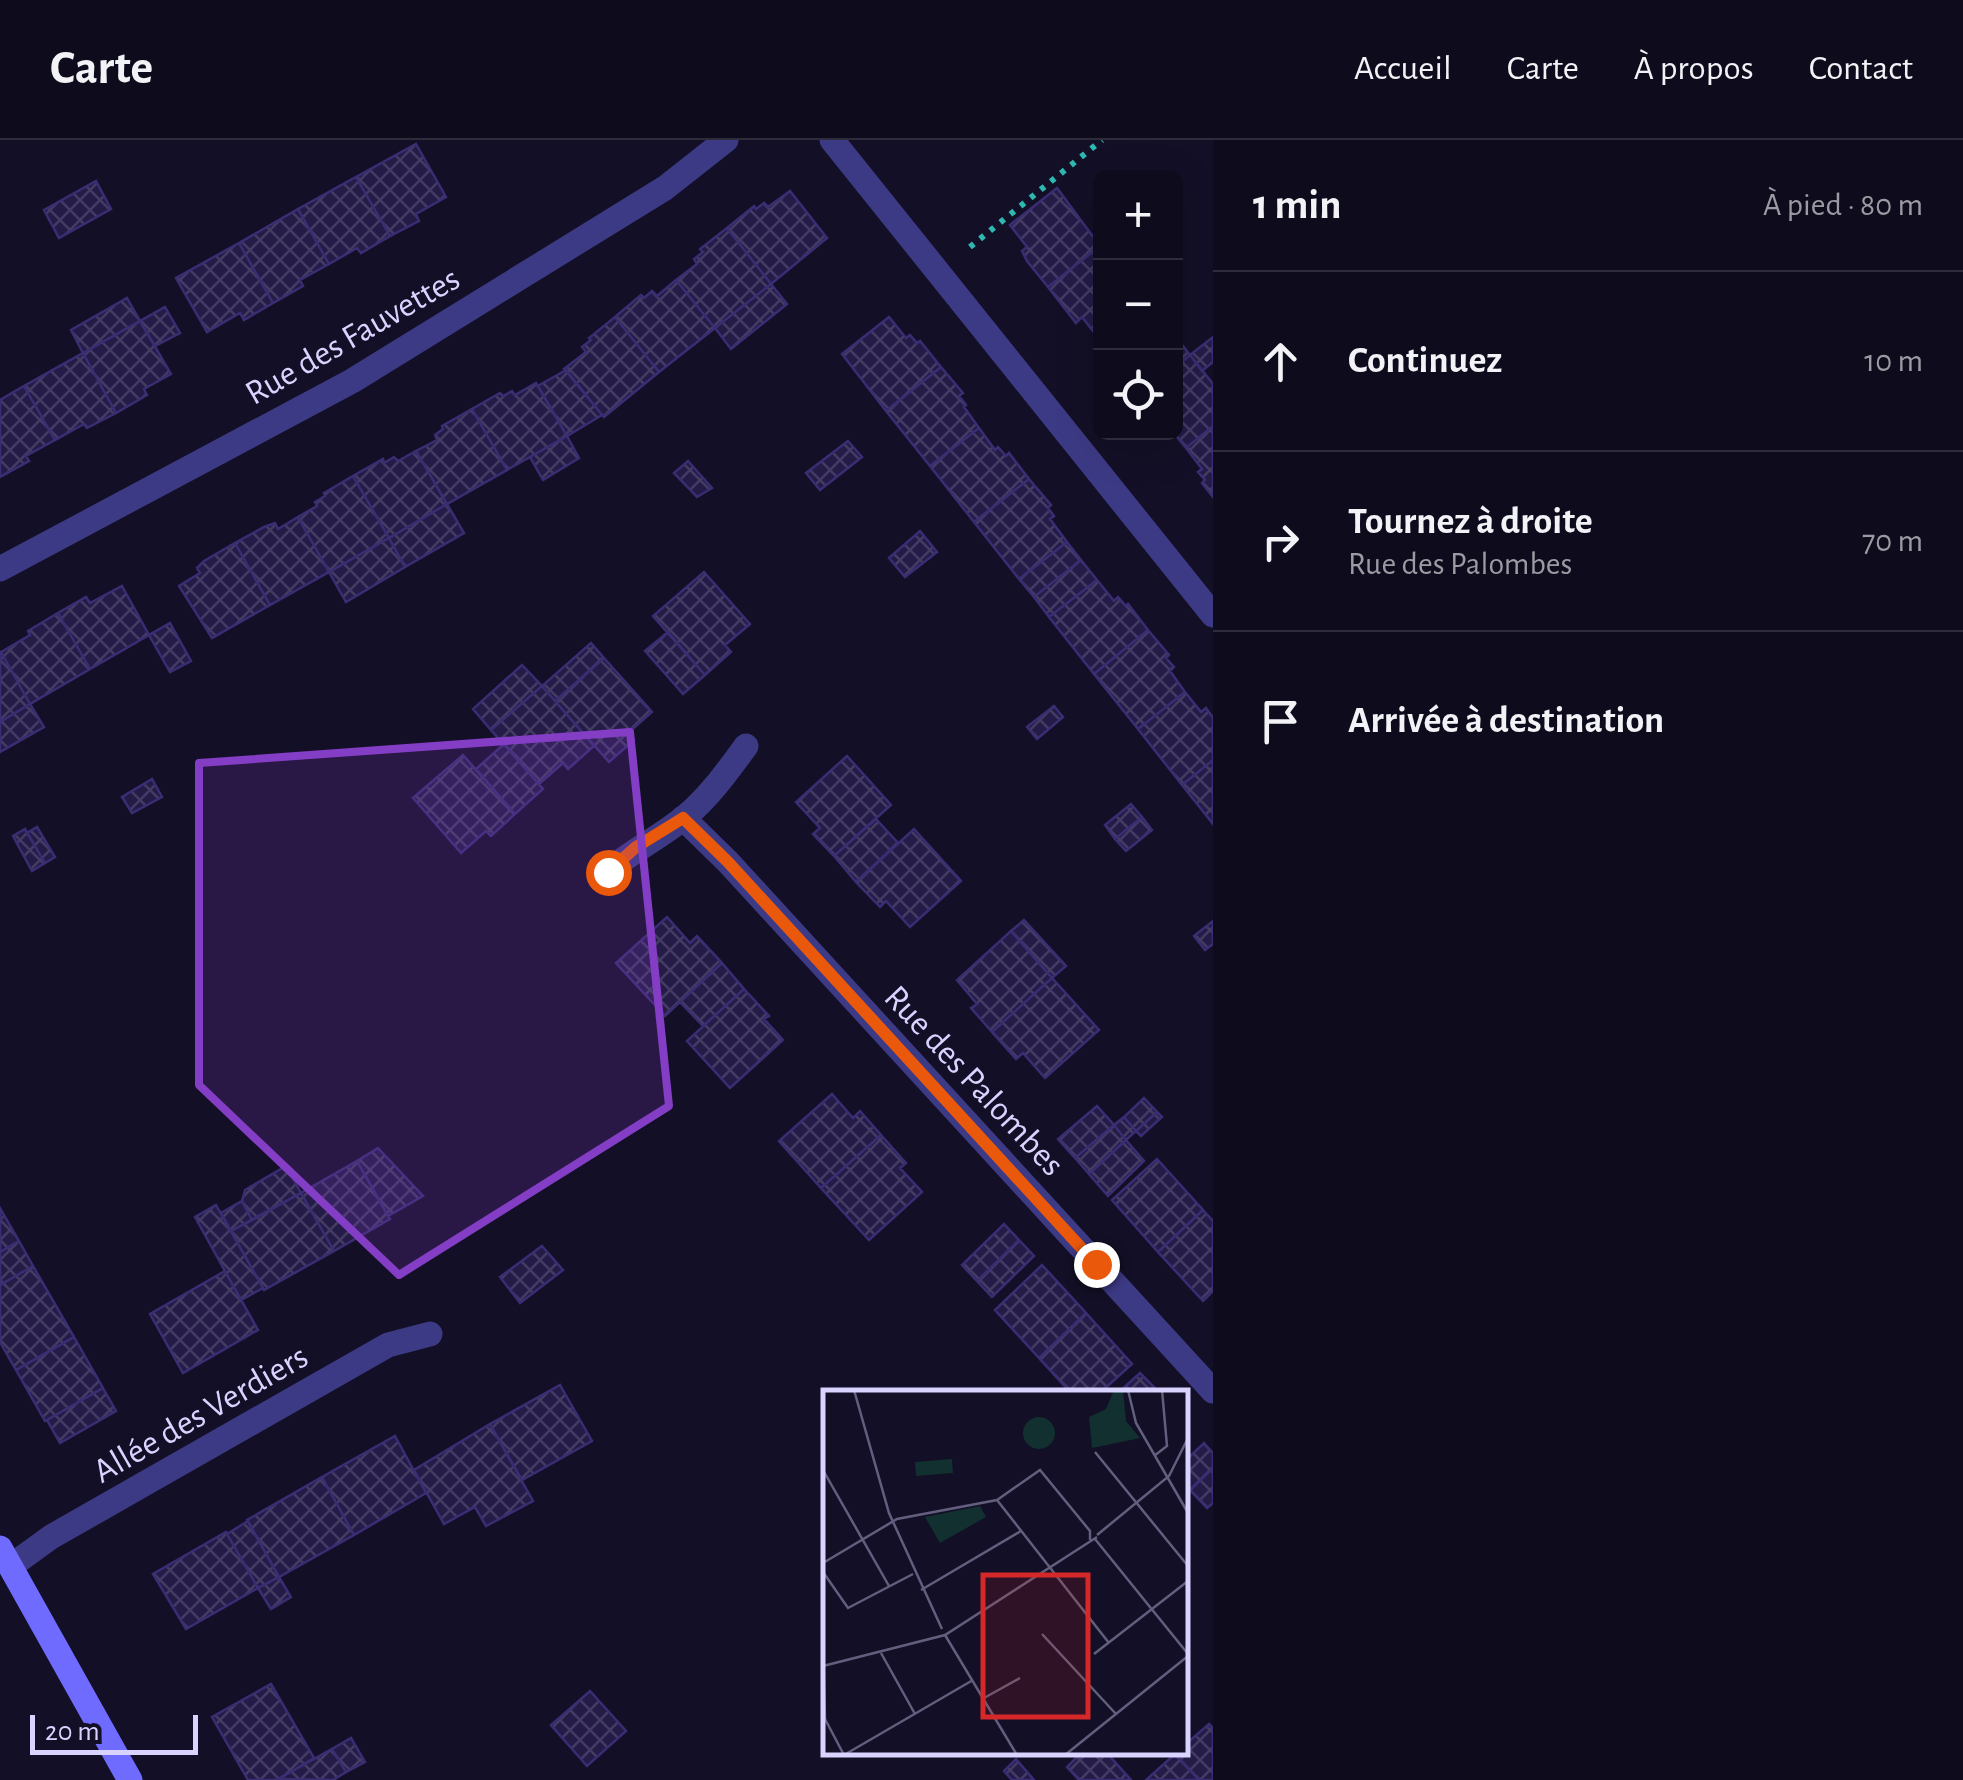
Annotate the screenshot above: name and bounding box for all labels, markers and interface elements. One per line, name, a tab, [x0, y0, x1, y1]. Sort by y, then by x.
text: Carte	[50, 45, 153, 93]
text: Accueil	[1354, 51, 1452, 86]
text: Carte	[1507, 51, 1579, 86]
text: À propos	[1634, 51, 1754, 86]
text: Contact	[1809, 51, 1913, 86]
map controls	[1093, 170, 1183, 440]
button: +	[1093, 170, 1183, 260]
text: 1 min	[1253, 184, 1342, 226]
text: À pied · 80 m	[1763, 189, 1923, 221]
button: −	[1093, 260, 1183, 350]
street label: Rue des Fauvettes	[240, 261, 466, 412]
icon: ahead	[1253, 334, 1308, 389]
text: Continuez	[1348, 342, 1502, 380]
text: 10 m	[1864, 345, 1923, 377]
button: locate	[1093, 350, 1183, 440]
text: Tournez à droite	[1348, 503, 1593, 541]
icon: right	[1253, 514, 1308, 569]
text: 70 m	[1862, 525, 1923, 557]
text: Rue des Palombes	[1348, 548, 1572, 580]
icon: arrive	[1253, 694, 1308, 749]
text: Arrivée à destination	[1348, 702, 1664, 740]
route start	[586, 850, 632, 896]
street label: Rue des Palombes	[877, 979, 1070, 1183]
route end	[1074, 1242, 1120, 1288]
street label: Allée des Verdiers	[88, 1339, 314, 1490]
inset map	[823, 1390, 1188, 1755]
scale bar	[30, 1710, 198, 1754]
text: 20 m	[45, 1718, 100, 1746]

